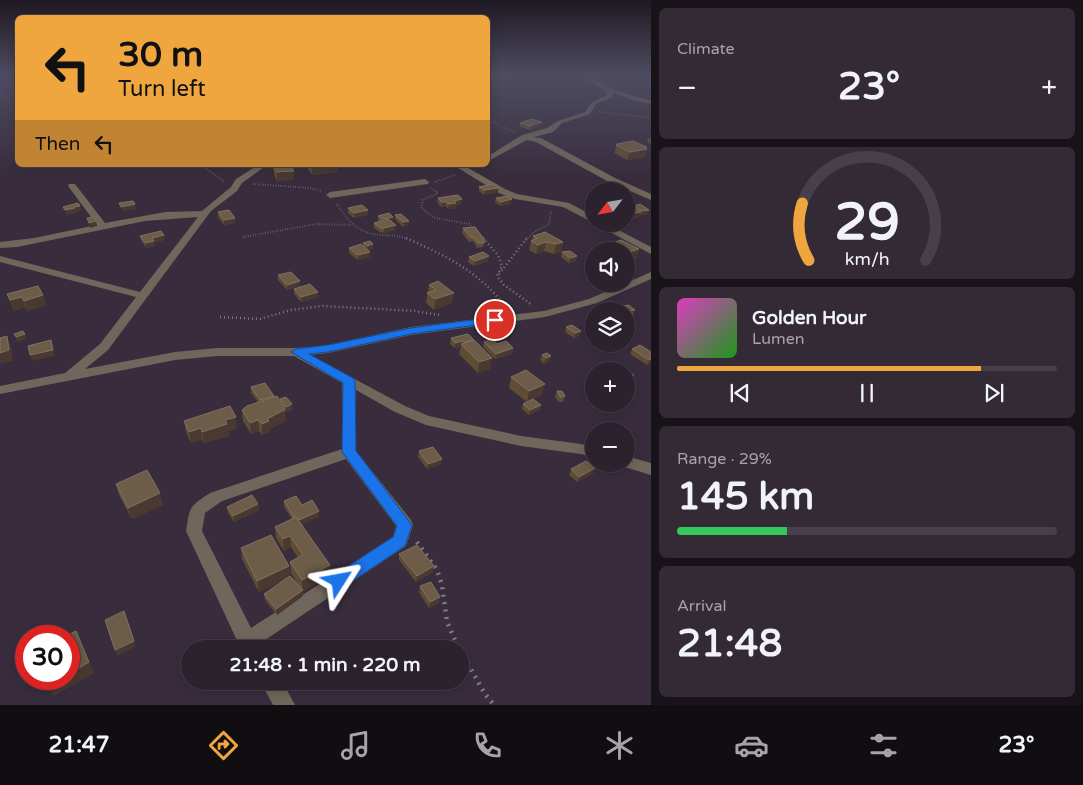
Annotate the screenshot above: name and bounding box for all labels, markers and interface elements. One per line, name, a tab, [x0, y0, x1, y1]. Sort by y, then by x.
text: 30 m	[118, 34, 203, 76]
icon: left	[35, 35, 100, 100]
text: Climate	[677, 39, 735, 59]
text: 23°	[838, 64, 900, 110]
text: −	[677, 71, 697, 105]
text: +	[1041, 71, 1057, 105]
text: Turn left	[118, 76, 206, 102]
icon: left	[90, 130, 118, 158]
text: Then	[35, 133, 80, 155]
north arrow	[585, 182, 635, 232]
map controls	[585, 182, 635, 472]
text: 29	[834, 191, 900, 254]
button: sound	[585, 242, 635, 292]
text: km/h	[845, 249, 889, 270]
pin	[474, 299, 516, 341]
button: layers	[585, 302, 635, 352]
icon: arrive	[481, 306, 509, 334]
text: Golden Hour	[752, 307, 866, 329]
text: Lumen	[752, 329, 804, 349]
button: +	[585, 362, 635, 412]
icon: previous	[726, 379, 754, 407]
icon: pause	[853, 379, 881, 407]
icon: next	[980, 379, 1008, 407]
button: −	[585, 422, 635, 472]
text: Range · 29%	[677, 449, 772, 469]
text: 145 km	[677, 474, 814, 520]
position arrow	[312, 554, 364, 606]
text: Arrival	[677, 596, 726, 616]
text: 21:48	[677, 621, 782, 667]
speed limit sign: 30	[15, 625, 80, 690]
text: 21:48 · 1 min · 220 m	[229, 654, 421, 676]
icon: directions	[206, 728, 241, 763]
icon: music	[338, 728, 373, 763]
icon: phone	[470, 728, 505, 763]
icon: climate	[602, 728, 637, 763]
icon: car	[734, 728, 769, 763]
icon: filters	[866, 728, 901, 763]
text: 21:47	[49, 732, 109, 758]
text: 23°	[998, 732, 1034, 758]

